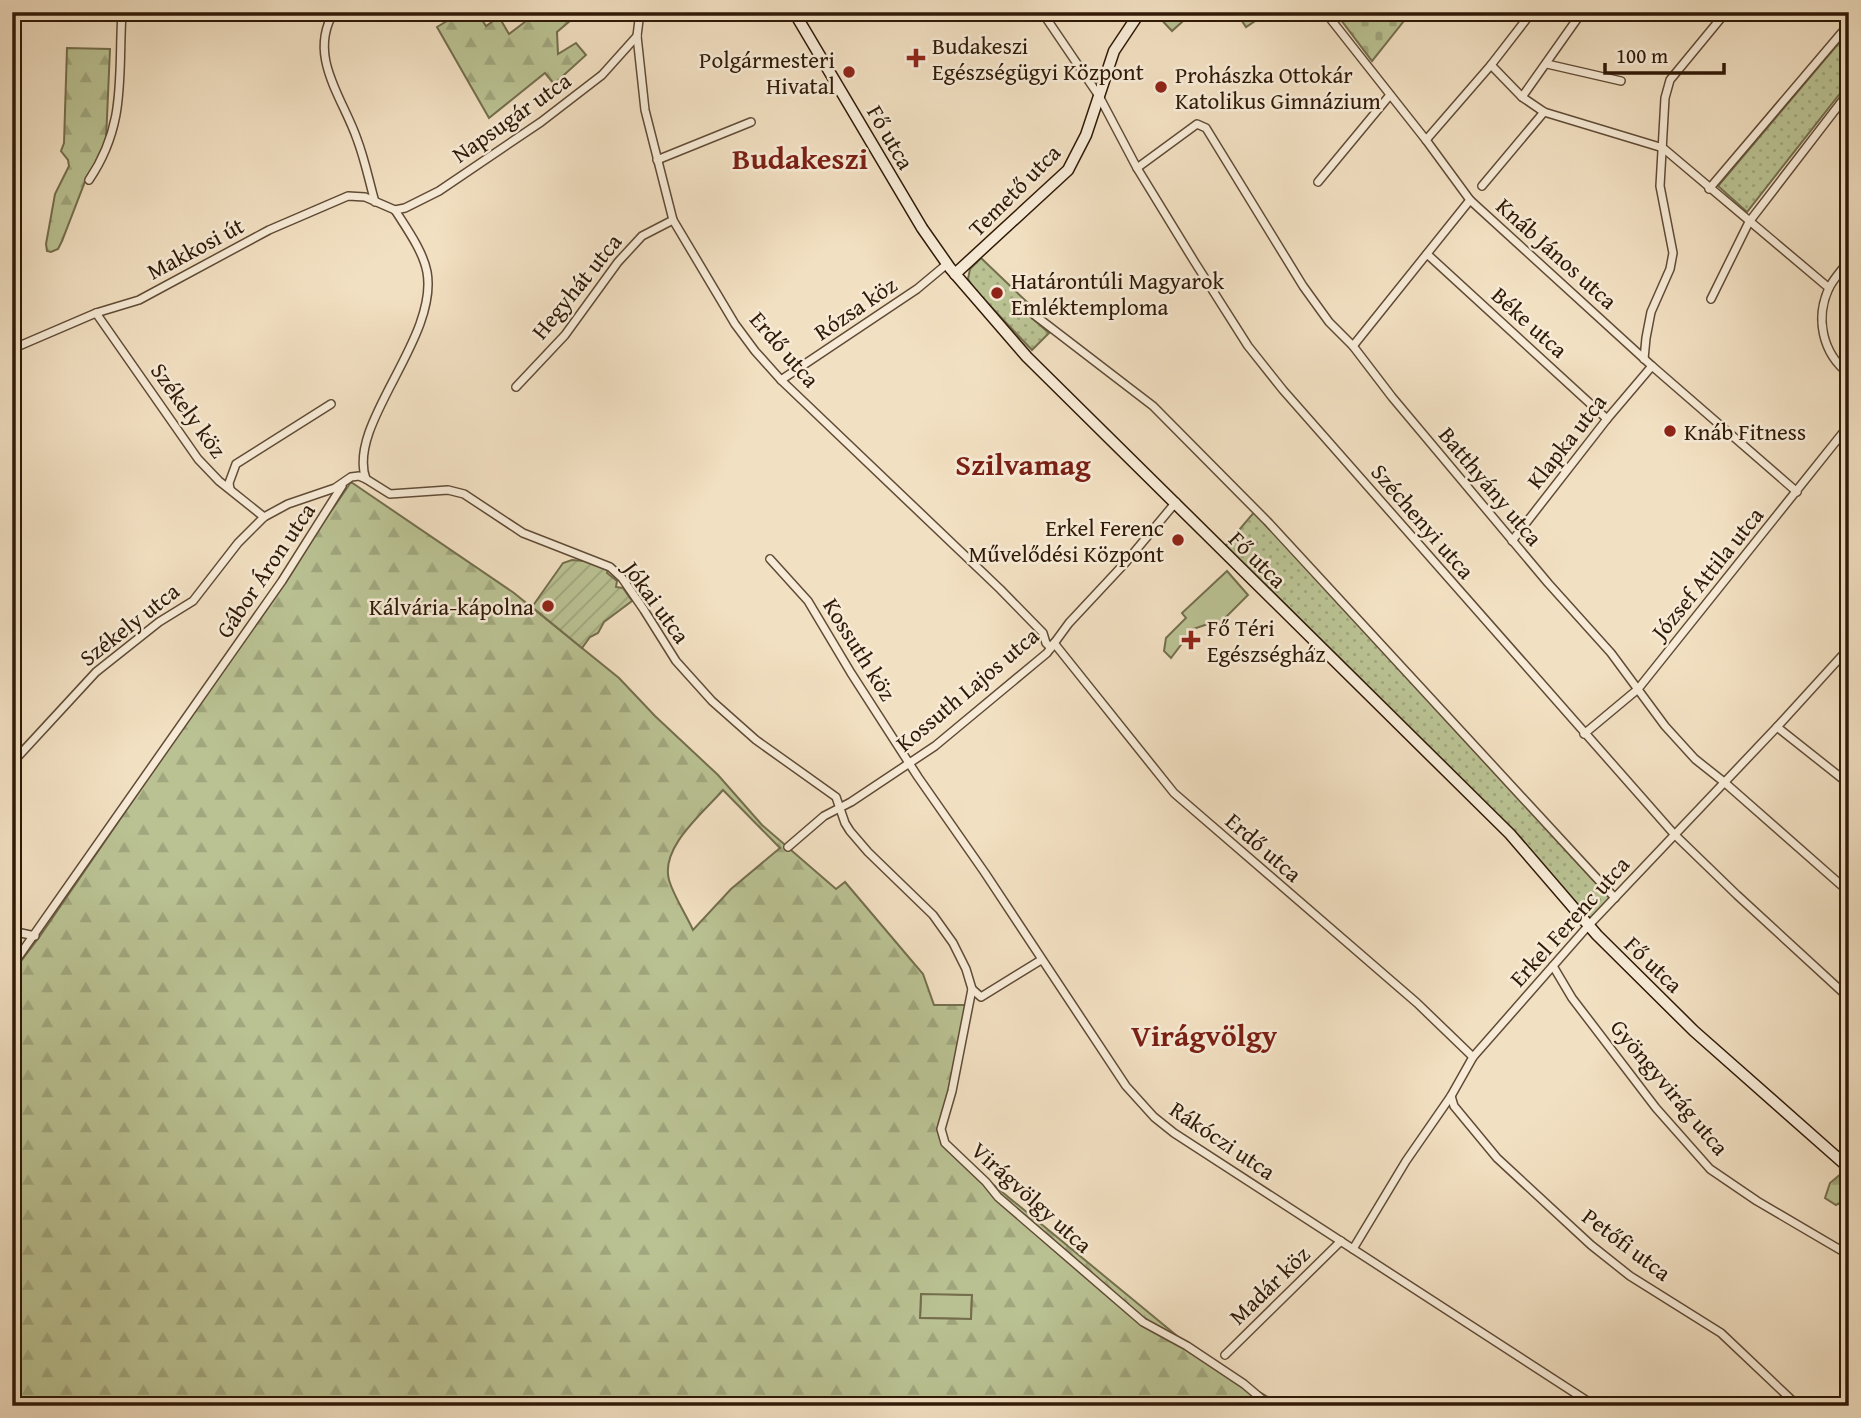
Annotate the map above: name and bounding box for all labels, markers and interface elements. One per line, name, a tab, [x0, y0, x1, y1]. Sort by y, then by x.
place label: Budakeszi Egészségügyi Központ	[932, 29, 1144, 88]
scale bar	[1605, 32, 1724, 76]
text: 100 m	[1616, 40, 1668, 71]
place label: Polgármesteri Hivatal	[699, 43, 835, 102]
marker: Budakeszi Egészségügyi Központ	[906, 48, 926, 68]
place label: Prohászka Ottokár Katolikus Gimnázium	[1175, 58, 1381, 117]
street label: Napsugár utca	[445, 64, 577, 170]
marker: Polgármesteri Hivatal	[841, 64, 857, 80]
marker: Prohászka Ottokár Katolikus Gimnázium	[1153, 79, 1169, 95]
street label: Fő utca	[859, 99, 923, 176]
district label: Budakeszi	[732, 136, 868, 180]
street label: Temető utca	[960, 136, 1068, 244]
street label: Knáb János utca	[1489, 190, 1625, 317]
street label: Makkosi út	[141, 209, 249, 287]
street label: Hegyhát utca	[523, 226, 629, 346]
place label: Határontúli Magyarok Emléktemploma	[1011, 264, 1224, 323]
street label: Rózsa köz	[807, 268, 903, 348]
street label: Béke utca	[1485, 279, 1576, 365]
marker: Határontúli Magyarok Emléktemploma	[989, 285, 1005, 301]
street label: Erdő utca	[742, 304, 828, 394]
street label: Székely köz	[143, 356, 235, 464]
street label: Klapka utca	[1518, 386, 1614, 496]
place label: Knáb Fitness	[1684, 415, 1806, 448]
street label: Batthyány utca	[1431, 419, 1551, 553]
marker: Knáb Fitness	[1662, 423, 1678, 439]
district label: Szilvamag	[955, 442, 1091, 486]
street label: Széchenyi utca	[1364, 456, 1482, 586]
street label: Gábor Áron utca	[207, 496, 323, 644]
street label: József Attila utca	[1641, 500, 1771, 649]
place label: Erkel Ferenc Művelődési Központ	[969, 511, 1164, 570]
street label: Fő utca	[1222, 523, 1294, 595]
marker: Erkel Ferenc Művelődési Központ	[1170, 532, 1186, 548]
street label: Jókai utca	[614, 552, 698, 650]
street label: Székely utca	[72, 574, 186, 674]
place label: Kálvária-kápolna	[369, 590, 534, 623]
street label: Kossuth köz	[815, 591, 905, 707]
marker: Kálvária-kápolna	[540, 598, 556, 614]
place label: Fő Téri Egészségház	[1207, 611, 1325, 670]
street label: Kossuth Lajos utca	[888, 619, 1046, 759]
marker: Fő Téri Egészségház	[1181, 630, 1201, 650]
street label: Erdő utca	[1219, 804, 1309, 890]
street label: Erkel Ferenc utca	[1501, 848, 1637, 994]
street label: Fő utca	[1617, 928, 1691, 1000]
street label: Gyöngyvirág utca	[1603, 1012, 1737, 1162]
district label: Virágvölgy	[1131, 1013, 1278, 1057]
street label: Rákóczi utca	[1164, 1093, 1282, 1188]
street label: Virágvölgy utca	[964, 1134, 1100, 1260]
street label: Petőfi utca	[1576, 1200, 1678, 1288]
street label: Madár köz	[1221, 1238, 1317, 1332]

